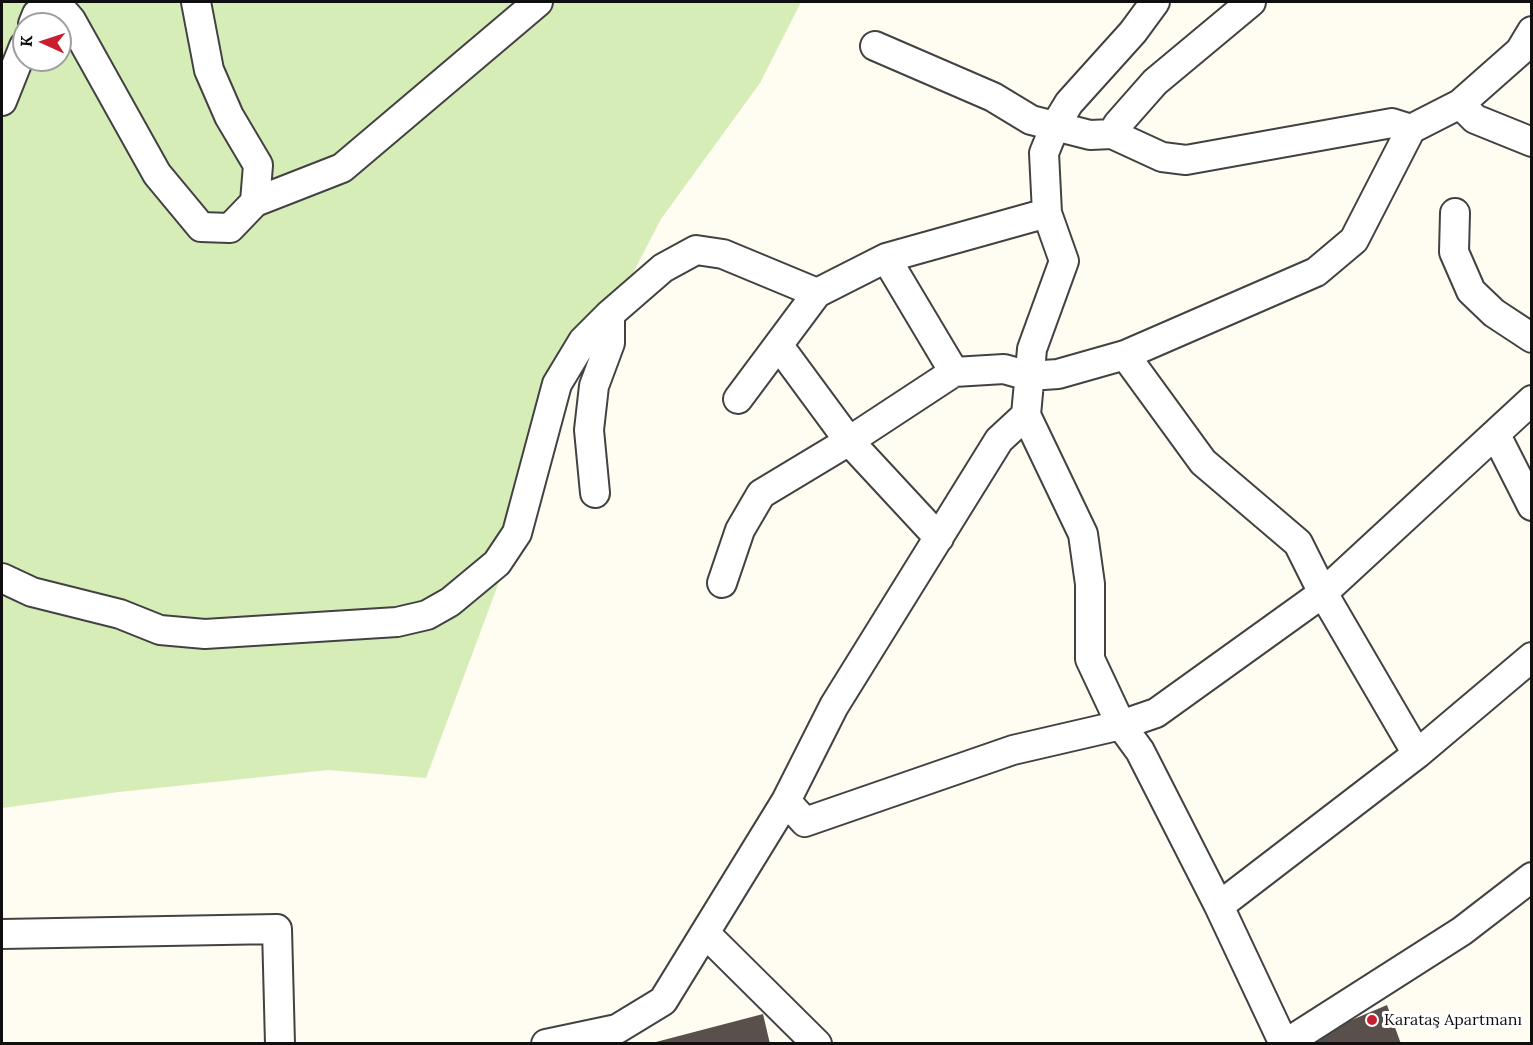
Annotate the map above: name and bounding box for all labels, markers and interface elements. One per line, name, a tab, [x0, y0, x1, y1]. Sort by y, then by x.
north arrow	[12, 12, 72, 72]
text: K	[16, 35, 36, 47]
place label: Karataş Apartmanı	[1384, 1010, 1522, 1030]
marker: Karataş Apartmanı	[1365, 1013, 1379, 1027]

